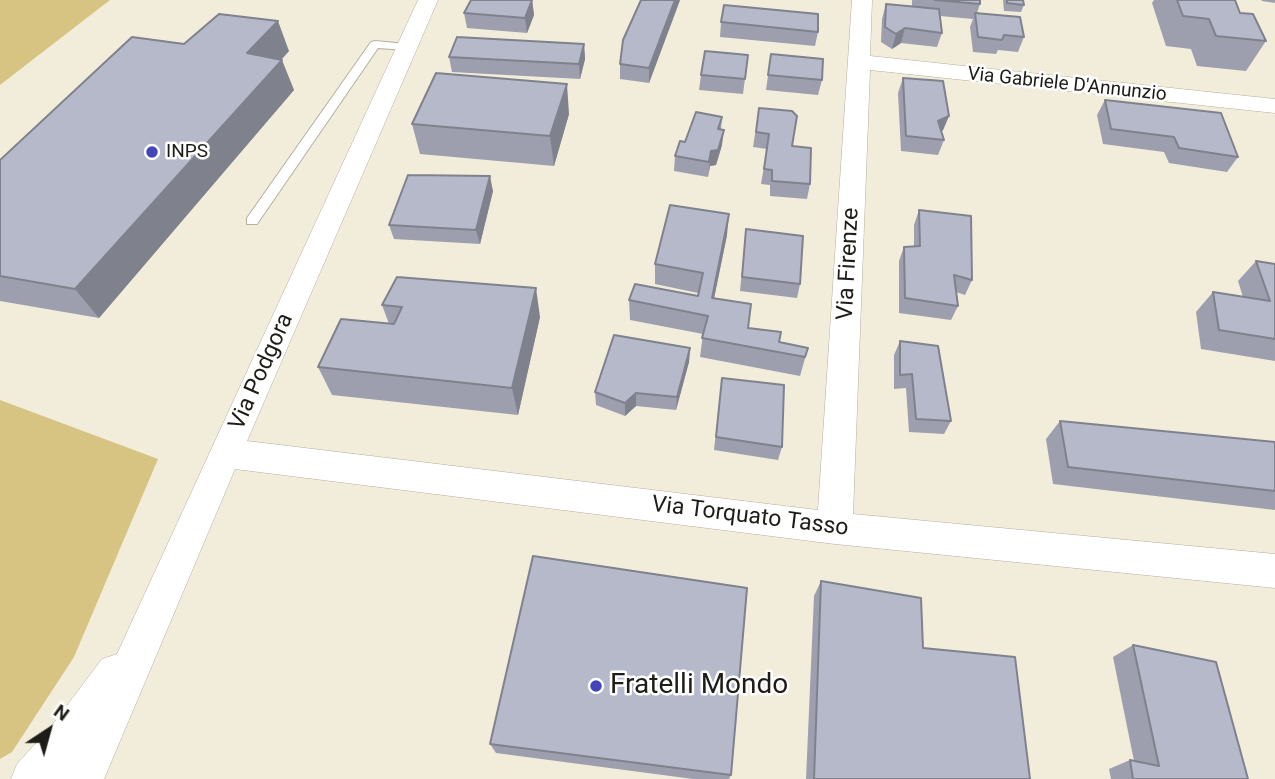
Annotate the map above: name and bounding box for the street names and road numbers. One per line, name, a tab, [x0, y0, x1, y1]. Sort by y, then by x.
street label: Via Gabriele D'Annunzio	[966, 63, 1168, 107]
street label: Via Firenze	[832, 207, 866, 321]
street label: Via Podgora	[224, 309, 300, 435]
street label: Via Torquato Tasso	[650, 491, 850, 543]

